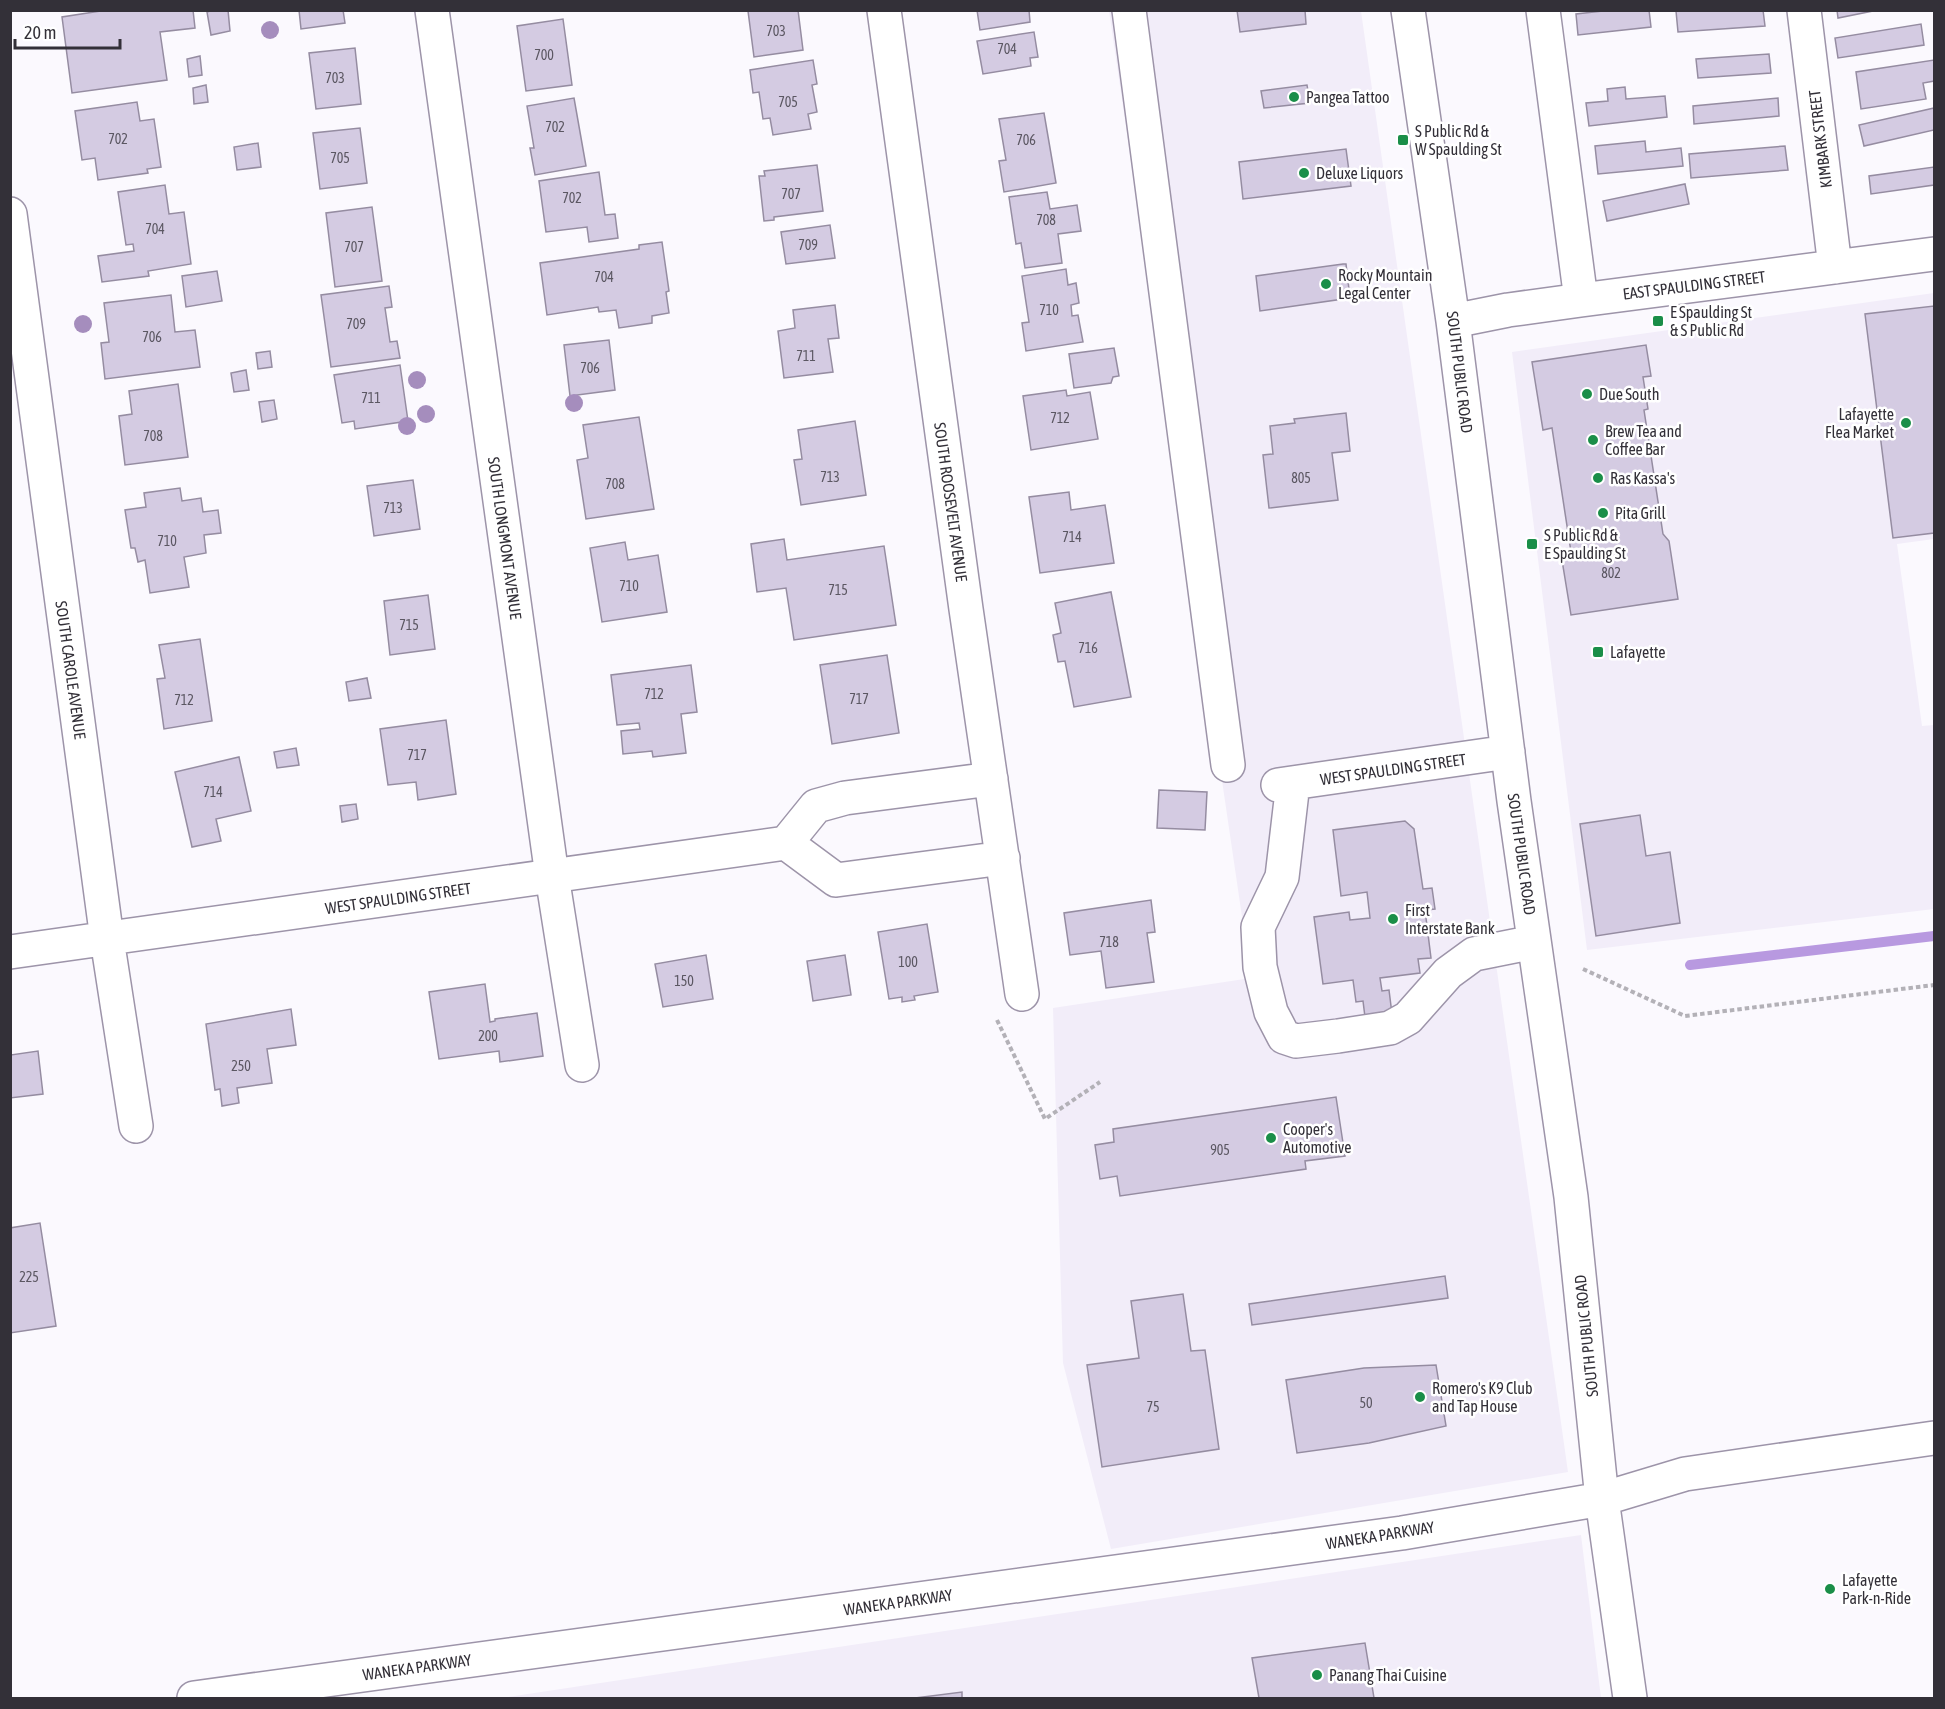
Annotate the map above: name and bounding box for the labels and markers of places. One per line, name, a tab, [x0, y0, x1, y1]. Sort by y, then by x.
place label: Pangea Tattoo	[1306, 88, 1390, 107]
marker: Pangea Tattoo	[1287, 90, 1301, 104]
place label: S Public Rd & W Spaulding St	[1415, 122, 1502, 159]
marker: S Public Rd & W Spaulding St	[1396, 133, 1410, 147]
place label: Deluxe Liquors	[1316, 164, 1403, 183]
marker: Deluxe Liquors	[1297, 166, 1311, 180]
place label: Rocky Mountain Legal Center	[1338, 266, 1432, 303]
marker: Rocky Mountain Legal Center	[1319, 277, 1333, 291]
place label: E Spaulding St & S Public Rd	[1670, 303, 1752, 339]
marker: E Spaulding St & S Public Rd	[1651, 314, 1665, 328]
place label: Due South	[1599, 385, 1659, 403]
marker: Due South	[1580, 387, 1594, 401]
place label: Lafayette Flea Market	[1825, 405, 1894, 441]
marker: Lafayette Flea Market	[1899, 416, 1913, 430]
place label: Brew Tea and Coffee Bar	[1605, 422, 1682, 458]
marker: Brew Tea and Coffee Bar	[1586, 433, 1600, 447]
place label: Ras Kassa's	[1610, 469, 1676, 487]
marker: Ras Kassa's	[1591, 471, 1605, 485]
place label: Pita Grill	[1615, 504, 1667, 522]
marker: Pita Grill	[1596, 506, 1610, 520]
place label: S Public Rd & E Spaulding St	[1544, 526, 1626, 563]
marker: S Public Rd & E Spaulding St	[1525, 537, 1539, 551]
place label: Lafayette	[1610, 643, 1666, 662]
marker: Lafayette	[1591, 645, 1605, 659]
place label: First Interstate Bank	[1405, 901, 1495, 937]
marker: First Interstate Bank	[1386, 912, 1400, 926]
place label: Cooper's Automotive	[1283, 1120, 1352, 1156]
marker: Cooper's Automotive	[1264, 1131, 1278, 1145]
place label: Romero's K9 Club and Tap House	[1432, 1379, 1533, 1416]
marker: Romero's K9 Club and Tap House	[1413, 1390, 1427, 1404]
place label: Lafayette Park-n-Ride	[1842, 1571, 1911, 1607]
marker: Lafayette Park-n-Ride	[1823, 1582, 1837, 1596]
place label: Panang Thai Cuisine	[1329, 1666, 1447, 1685]
marker: Panang Thai Cuisine	[1310, 1668, 1324, 1682]

